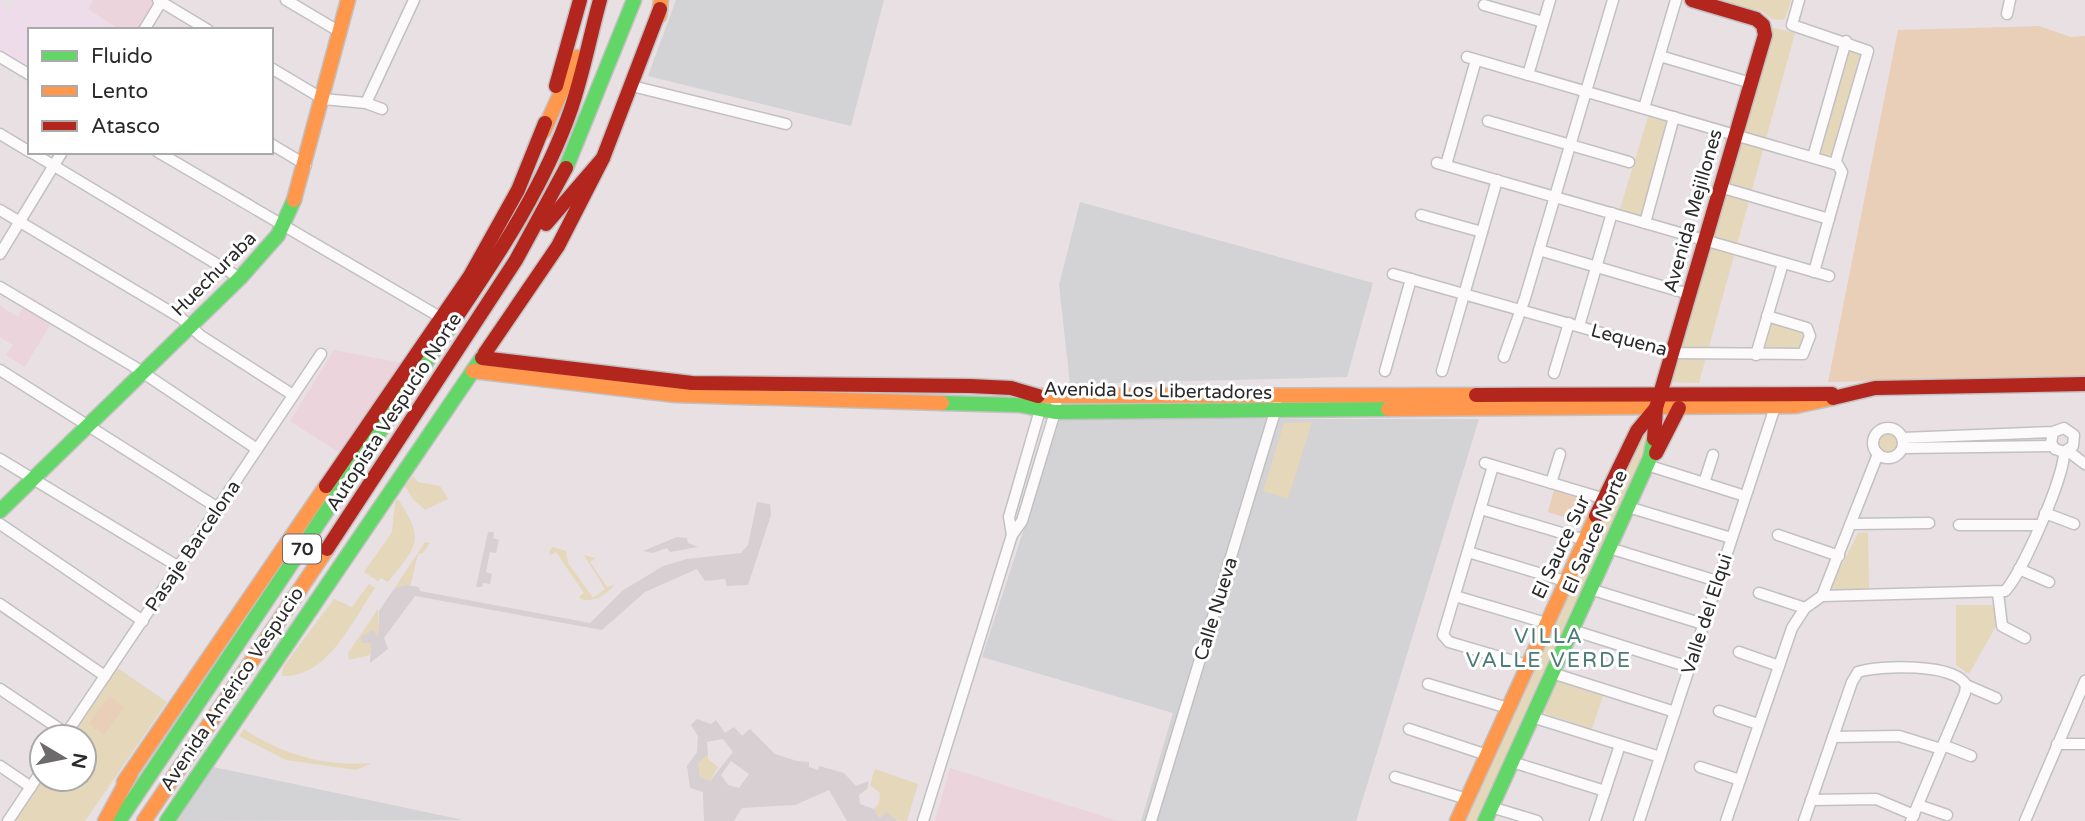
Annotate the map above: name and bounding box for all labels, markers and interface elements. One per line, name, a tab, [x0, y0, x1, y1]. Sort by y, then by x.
legend	[28, 28, 273, 154]
text: Fluido	[91, 44, 153, 69]
text: Lento	[91, 79, 148, 104]
text: Atasco	[91, 114, 160, 139]
street label: Avenida Mejillones	[1659, 127, 1727, 295]
street label: Huechuraba	[167, 227, 261, 321]
street label: Autopista Vespucio Norte	[322, 309, 466, 515]
street label: Lequena	[1588, 319, 1670, 361]
street label: Avenida Los Libertadores	[1043, 378, 1273, 404]
street label: El Sauce Norte	[1558, 467, 1632, 597]
street label: Pasaje Barcelona	[141, 476, 245, 616]
street label: El Sauce Sur	[1527, 491, 1595, 602]
road number: 70	[283, 534, 321, 564]
street label: Valle del Elqui	[1677, 551, 1737, 677]
street label: Calle Nueva	[1190, 555, 1242, 663]
street label: Avenida Américo Vespucio	[156, 583, 308, 795]
district label: VILLA VALLE VERDE	[1466, 624, 1632, 673]
north arrow	[28, 723, 98, 793]
text: N	[67, 751, 91, 770]

